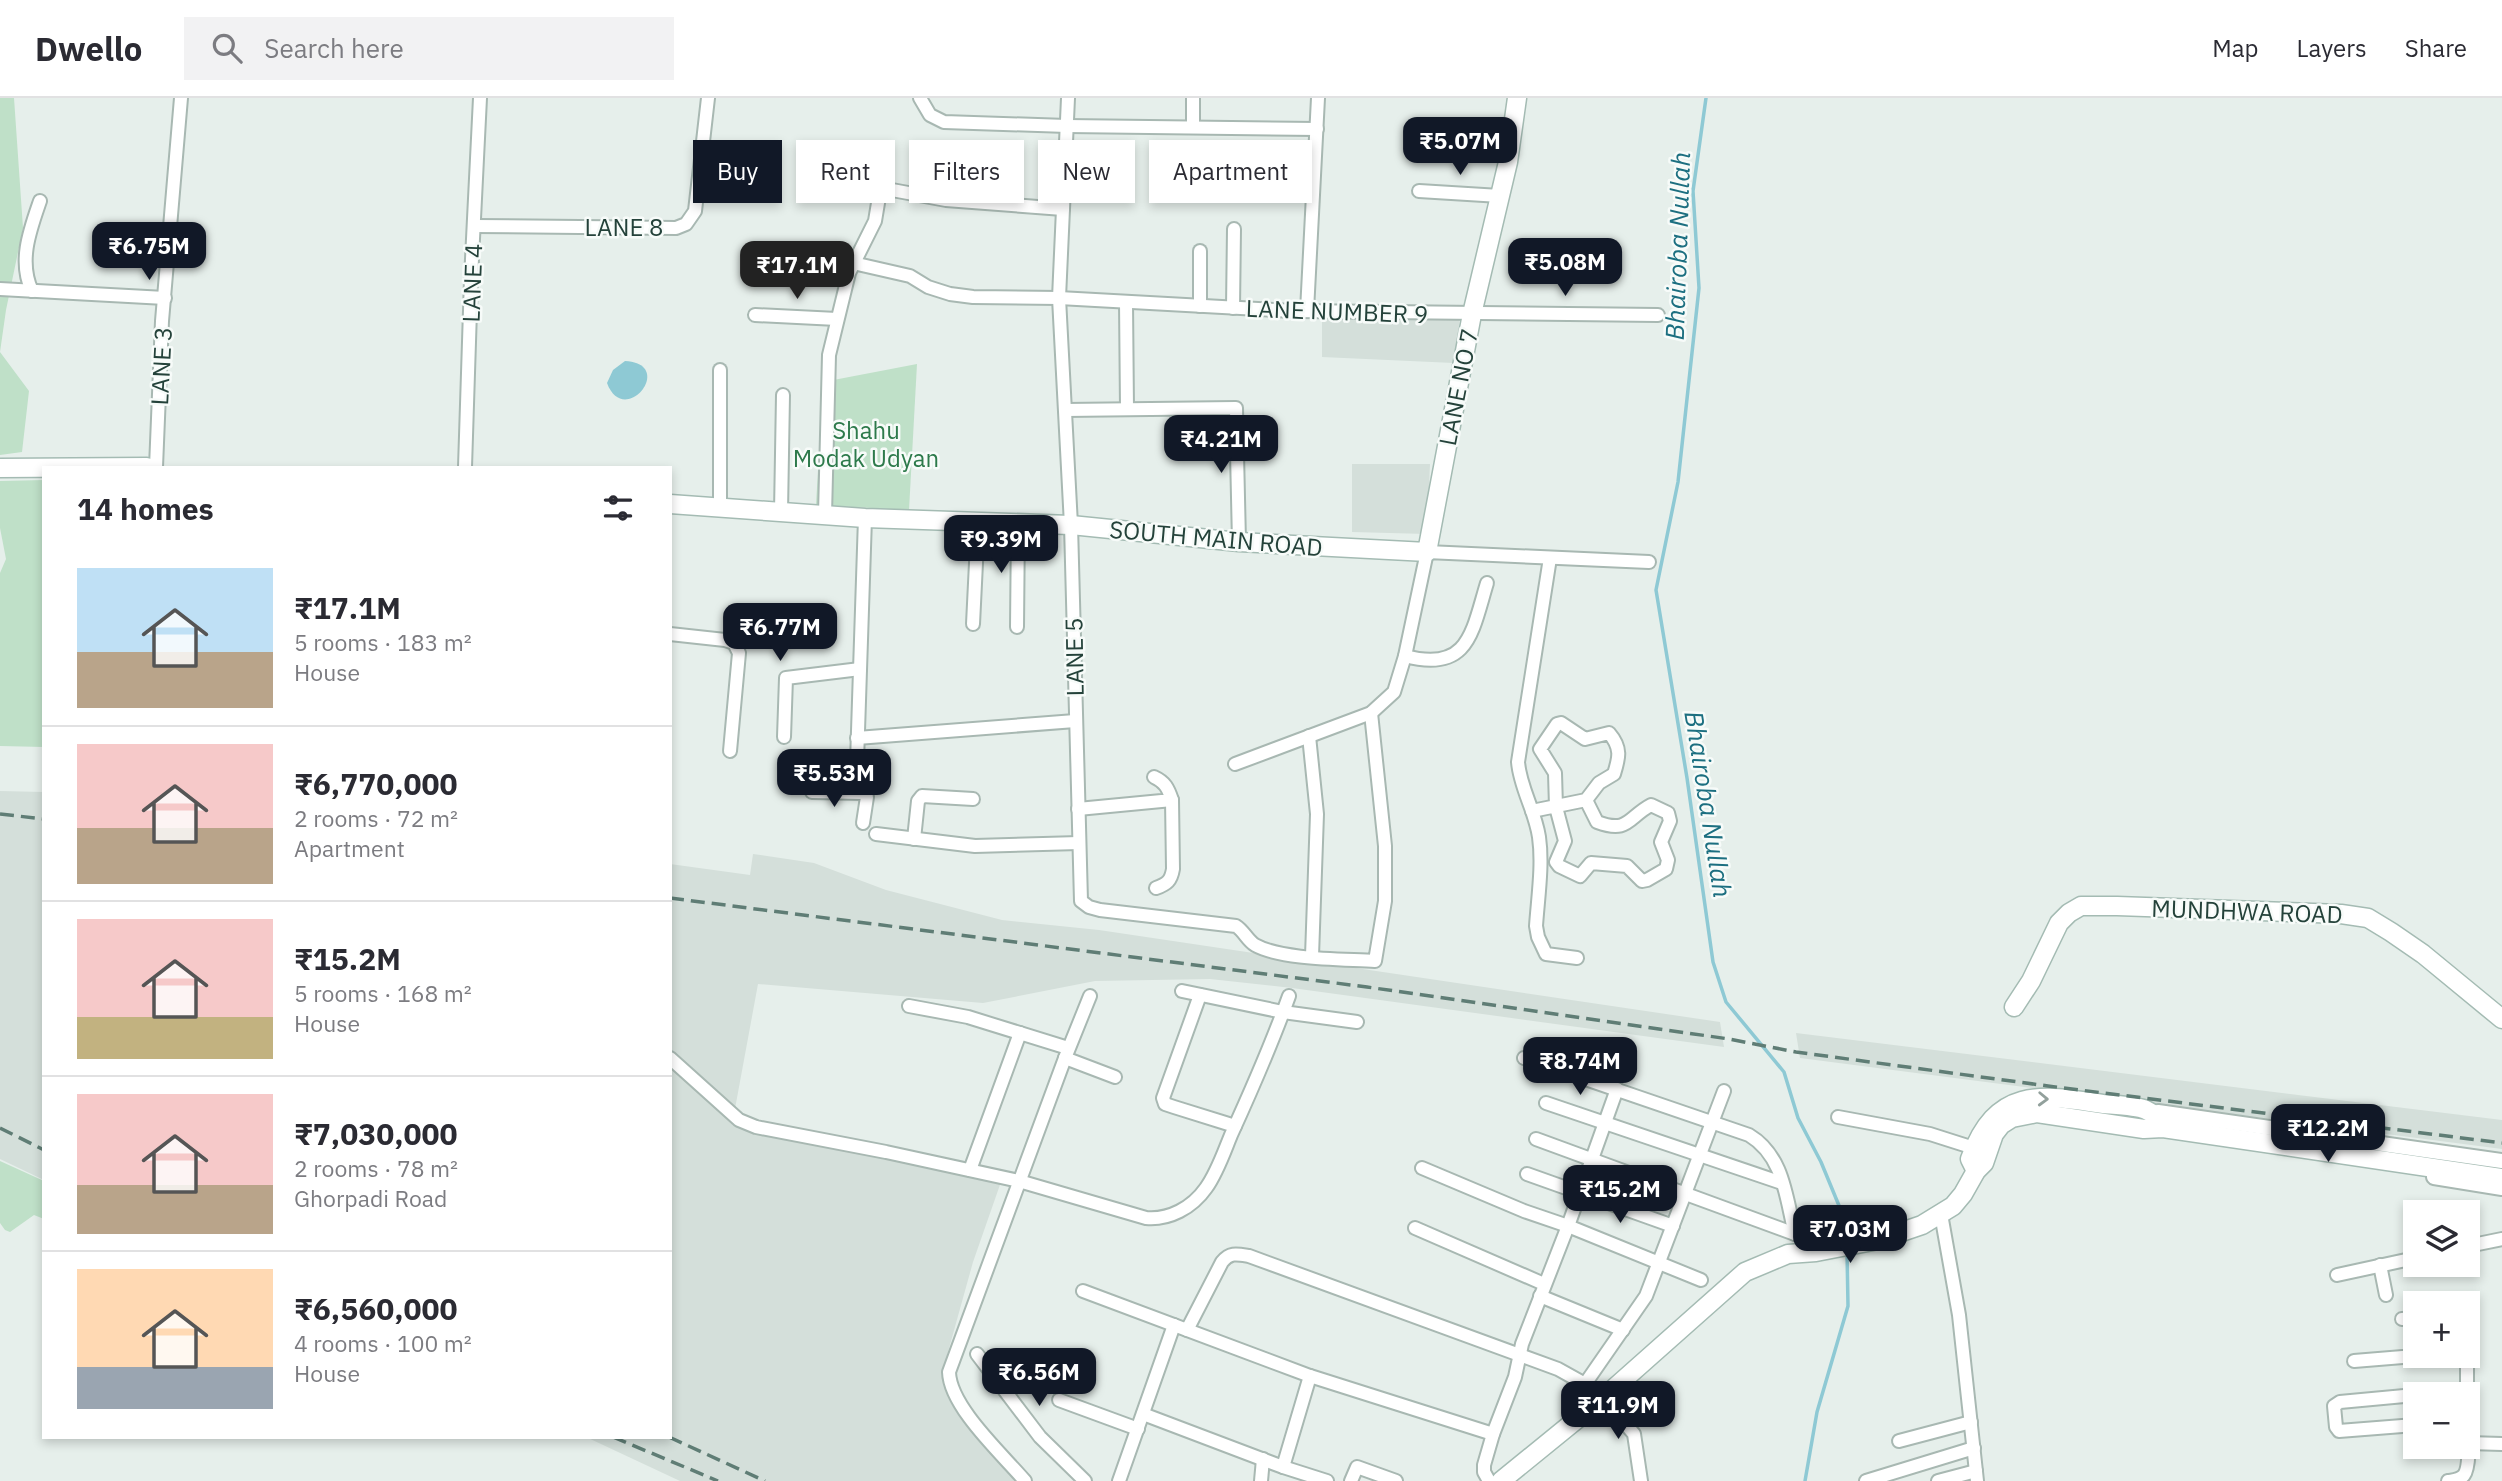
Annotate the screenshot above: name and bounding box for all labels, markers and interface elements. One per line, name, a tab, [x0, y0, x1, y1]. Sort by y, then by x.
search box	[184, 17, 674, 80]
text: Dwello	[35, 27, 142, 70]
icon: search	[208, 29, 246, 67]
text: Search here	[264, 31, 404, 65]
text: Map	[2212, 32, 2259, 64]
text: Layers	[2297, 32, 2367, 64]
text: Share	[2405, 32, 2467, 64]
pin: ₹5.07M	[1403, 118, 1517, 177]
text: ₹5.07M	[1419, 125, 1501, 155]
chip: Buy	[693, 140, 782, 203]
chip: Rent	[796, 140, 895, 203]
chip: Filters	[909, 140, 1024, 203]
chip: New	[1038, 140, 1135, 203]
chip: Apartment	[1149, 140, 1312, 203]
water label: Bhairoba Nullah	[1657, 151, 1697, 341]
street label: LANE 8	[585, 211, 663, 243]
pin: ₹6.75M	[92, 222, 206, 282]
text: ₹6.75M	[108, 230, 190, 260]
pin: ₹5.08M	[1508, 238, 1622, 298]
pin: ₹17.1M	[740, 242, 854, 301]
street label: LANE 4	[455, 243, 489, 323]
text: ₹5.08M	[1524, 246, 1606, 276]
text: ₹17.1M	[756, 249, 838, 279]
street label: LANE NUMBER 9	[1245, 292, 1429, 330]
street label: LANE 3	[143, 326, 179, 406]
street label: LANE NO 7	[1431, 326, 1485, 448]
park label: Shahu Modak Udyan	[793, 414, 939, 474]
pin: ₹4.21M	[1164, 416, 1278, 475]
text: ₹4.21M	[1180, 423, 1262, 453]
text: 14 homes	[77, 489, 214, 528]
icon: filters	[599, 489, 637, 527]
street label: SOUTH MAIN ROAD	[1108, 513, 1324, 563]
pin: ₹9.39M	[944, 516, 1058, 575]
text: ₹9.39M	[960, 523, 1042, 553]
text: ₹17.1M	[294, 588, 401, 627]
icon: home	[133, 596, 217, 680]
pin: ₹6.77M	[723, 603, 837, 663]
text: ₹6.77M	[739, 611, 821, 641]
street label: LANE 5	[1057, 617, 1091, 697]
text: 5 rooms · 183 m²	[294, 627, 472, 657]
text: House	[294, 657, 360, 687]
water label: Bhairoba Nullah	[1677, 708, 1741, 900]
pin: ₹5.53M	[777, 750, 891, 809]
text: ₹5.53M	[793, 757, 875, 787]
text: ₹6,770,000	[294, 764, 457, 803]
icon: home	[133, 772, 217, 856]
text: 2 rooms · 72 m²	[294, 803, 458, 833]
text: Apartment	[294, 833, 405, 863]
street label: MUNDHWA ROAD	[2151, 892, 2343, 930]
text: ₹15.2M	[294, 939, 401, 978]
icon: home	[133, 947, 217, 1031]
text: 5 rooms · 168 m²	[294, 978, 472, 1008]
text: House	[294, 1008, 360, 1038]
pin: ₹8.74M	[1523, 1038, 1637, 1097]
text: ₹8.74M	[1539, 1045, 1621, 1075]
one-way arrow	[2038, 1091, 2049, 1106]
pin: ₹12.2M	[2271, 1104, 2385, 1164]
text: ₹12.2M	[2287, 1112, 2369, 1142]
text: ₹7,030,000	[294, 1114, 457, 1153]
icon: home	[133, 1122, 217, 1206]
text: 2 rooms · 78 m²	[294, 1153, 458, 1183]
pin: ₹15.2M	[1563, 1166, 1677, 1225]
text: ₹15.2M	[1579, 1173, 1661, 1203]
text: Ghorpadi Road	[294, 1183, 447, 1213]
map controls	[2403, 1200, 2480, 1459]
button: layers	[2403, 1200, 2480, 1277]
pin: ₹7.03M	[1793, 1206, 1907, 1265]
text: ₹7.03M	[1809, 1213, 1891, 1243]
text: ₹6,560,000	[294, 1289, 457, 1328]
button: +	[2403, 1291, 2480, 1368]
icon: home	[133, 1297, 217, 1381]
text: 4 rooms · 100 m²	[294, 1328, 472, 1358]
pin: ₹6.56M	[982, 1348, 1096, 1408]
text: ₹6.56M	[998, 1356, 1080, 1386]
text: House	[294, 1358, 360, 1388]
pin: ₹11.9M	[1561, 1382, 1675, 1441]
button: −	[2403, 1382, 2480, 1459]
text: ₹11.9M	[1577, 1389, 1659, 1419]

